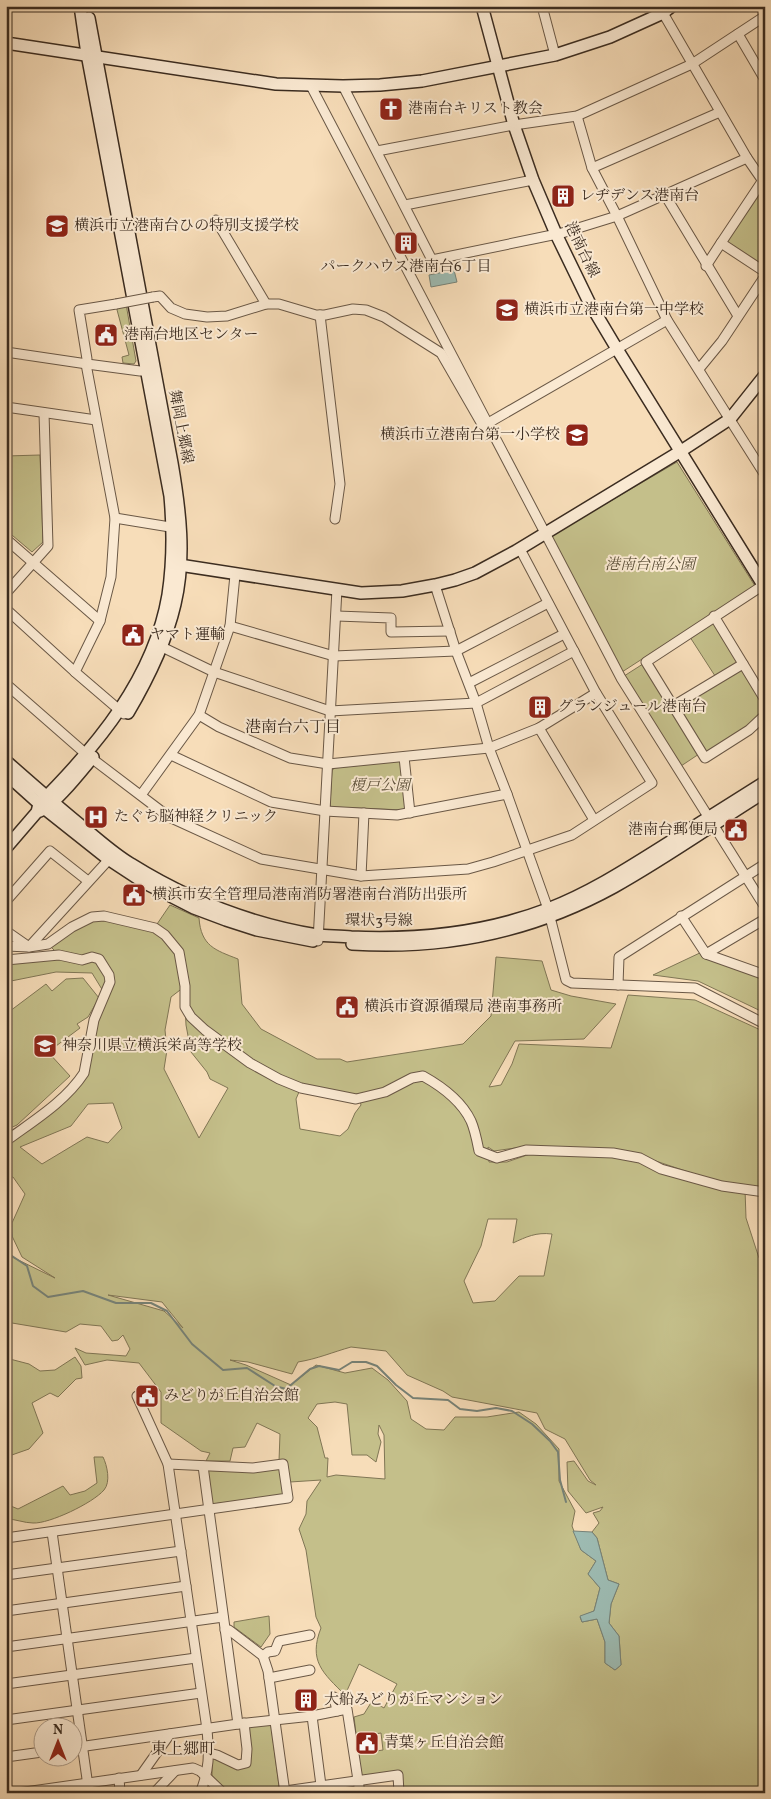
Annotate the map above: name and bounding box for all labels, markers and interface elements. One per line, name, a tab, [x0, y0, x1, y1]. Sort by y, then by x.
church icon: 港南台キリスト教会	[378, 96, 404, 122]
place label: 港南台キリスト教会	[408, 99, 543, 120]
building icon: レヂデンス港南台	[550, 183, 576, 209]
place label: レヂデンス港南台	[580, 186, 699, 207]
school or university icon: 横浜市立港南台ひの特別支援学校	[44, 213, 70, 239]
place label: 横浜市立港南台ひの特別支援学校	[74, 216, 299, 237]
street label: 港南台線	[558, 218, 604, 282]
building icon: パークハウス港南台6丁目	[393, 230, 419, 256]
place label: パークハウス港南台6丁目	[320, 257, 492, 278]
school or university icon: 横浜市立港南台第一中学校	[494, 297, 520, 323]
place label: 横浜市立港南台第一中学校	[524, 300, 704, 321]
public building icon: 港南台地区センター	[93, 322, 119, 348]
place label: 港南台地区センター	[124, 325, 258, 346]
street label: 舞岡上郷線	[163, 388, 197, 466]
school or university icon: 横浜市立港南台第一小学校	[564, 422, 590, 448]
place label: 横浜市立港南台第一小学校	[380, 425, 560, 446]
park label: 港南台南公園	[605, 555, 698, 576]
public building icon: ヤマト運輸	[120, 622, 146, 648]
place label: ヤマト運輸	[150, 625, 225, 646]
building icon: グランジュール港南台	[527, 694, 553, 720]
place label: グランジュール港南台	[558, 697, 707, 718]
district label: 港南台六丁目	[245, 717, 341, 739]
park label: 榎戸公園	[350, 776, 413, 797]
hospital icon: たぐち脳神経クリニック	[83, 804, 109, 830]
place label: たぐち脳神経クリニック	[114, 807, 278, 828]
public building icon: 港南台郵便局	[723, 817, 749, 843]
place label: 港南台郵便局	[628, 820, 718, 841]
public building icon: 横浜市安全管理局港南消防署港南台消防出張所	[121, 882, 147, 908]
place label: 横浜市安全管理局港南消防署港南台消防出張所	[152, 885, 467, 906]
street label: 環状3号線	[345, 911, 413, 932]
public building icon: 横浜市資源循環局 港南事務所	[334, 994, 360, 1020]
place label: 横浜市資源循環局 港南事務所	[364, 997, 562, 1018]
school or university icon: 神奈川県立横浜栄高等学校	[32, 1033, 58, 1059]
place label: 神奈川県立横浜栄高等学校	[62, 1036, 242, 1057]
public building icon: みどりが丘自治会館	[134, 1383, 160, 1409]
place label: みどりが丘自治会館	[164, 1386, 299, 1407]
building icon: 大船みどりが丘マンション	[293, 1687, 319, 1713]
place label: 大船みどりが丘マンション	[324, 1690, 503, 1711]
north arrow	[32, 1716, 82, 1766]
text: N	[53, 1721, 63, 1740]
public building icon: 青葉ヶ丘自治会館	[354, 1730, 380, 1756]
place label: 青葉ヶ丘自治会館	[384, 1733, 504, 1754]
district label: 東上郷町	[151, 1739, 215, 1761]

